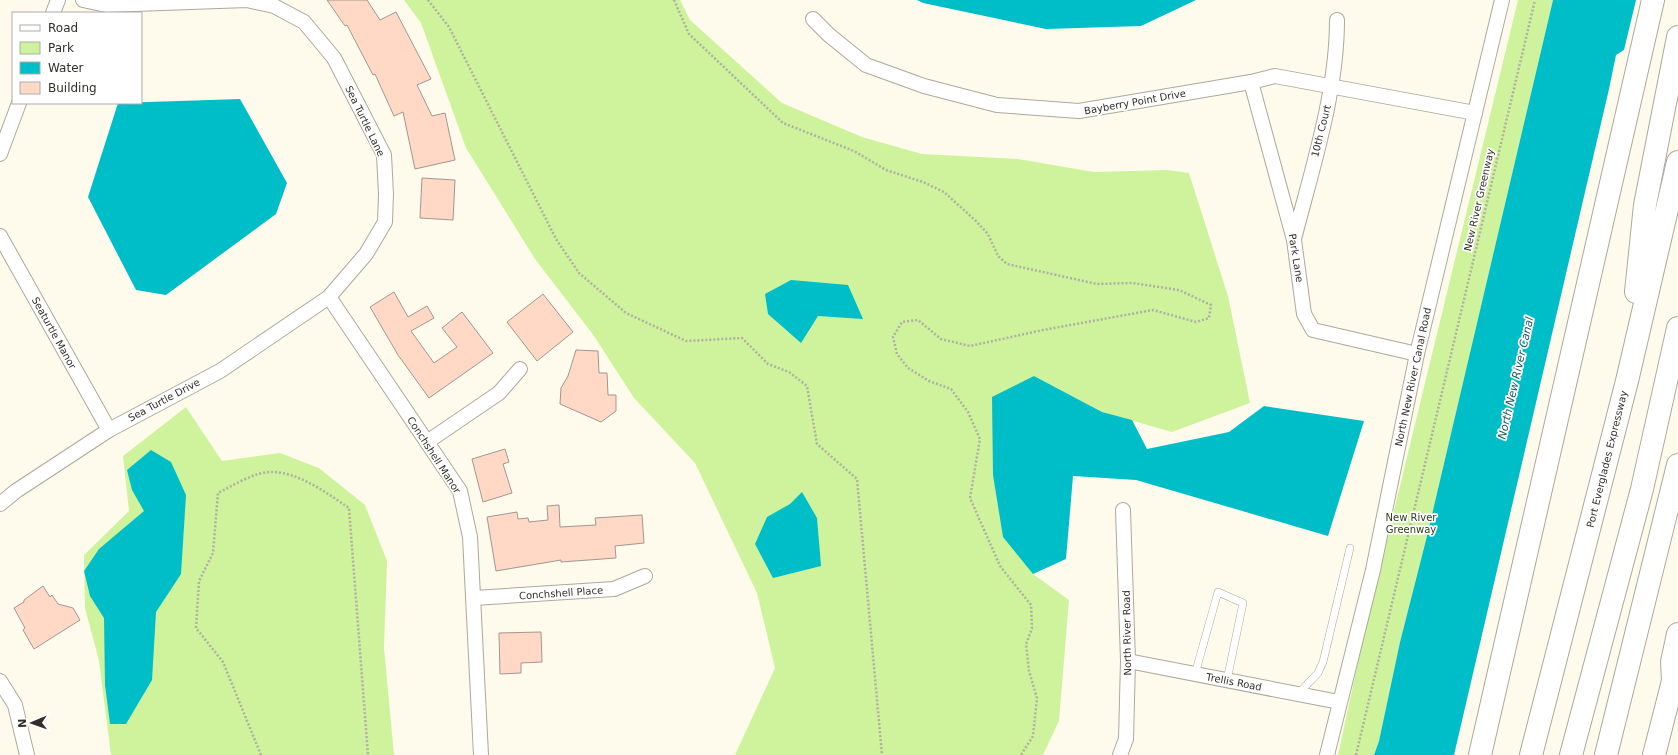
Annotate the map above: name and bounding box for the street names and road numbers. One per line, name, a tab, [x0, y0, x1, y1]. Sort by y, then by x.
street label: Sea Turtle Lane	[343, 84, 387, 158]
street label: Bayberry Point Drive	[1083, 88, 1187, 116]
street label: 10th Court	[1309, 104, 1333, 158]
street label: New River Greenway	[1462, 148, 1496, 252]
street label: Park Lane	[1287, 233, 1305, 283]
street label: Seaturtle Manor	[30, 295, 79, 372]
street label: North New River Canal Road	[1393, 306, 1433, 448]
street label: Sea Turtle Drive	[126, 376, 202, 424]
street label: Port Everglades Expressway	[1585, 389, 1629, 529]
street label: Conchshell Manor	[405, 415, 463, 496]
street label: Conchshell Place	[519, 585, 603, 601]
street label: North River Road	[1121, 590, 1133, 676]
street label: Trellis Road	[1204, 671, 1263, 693]

